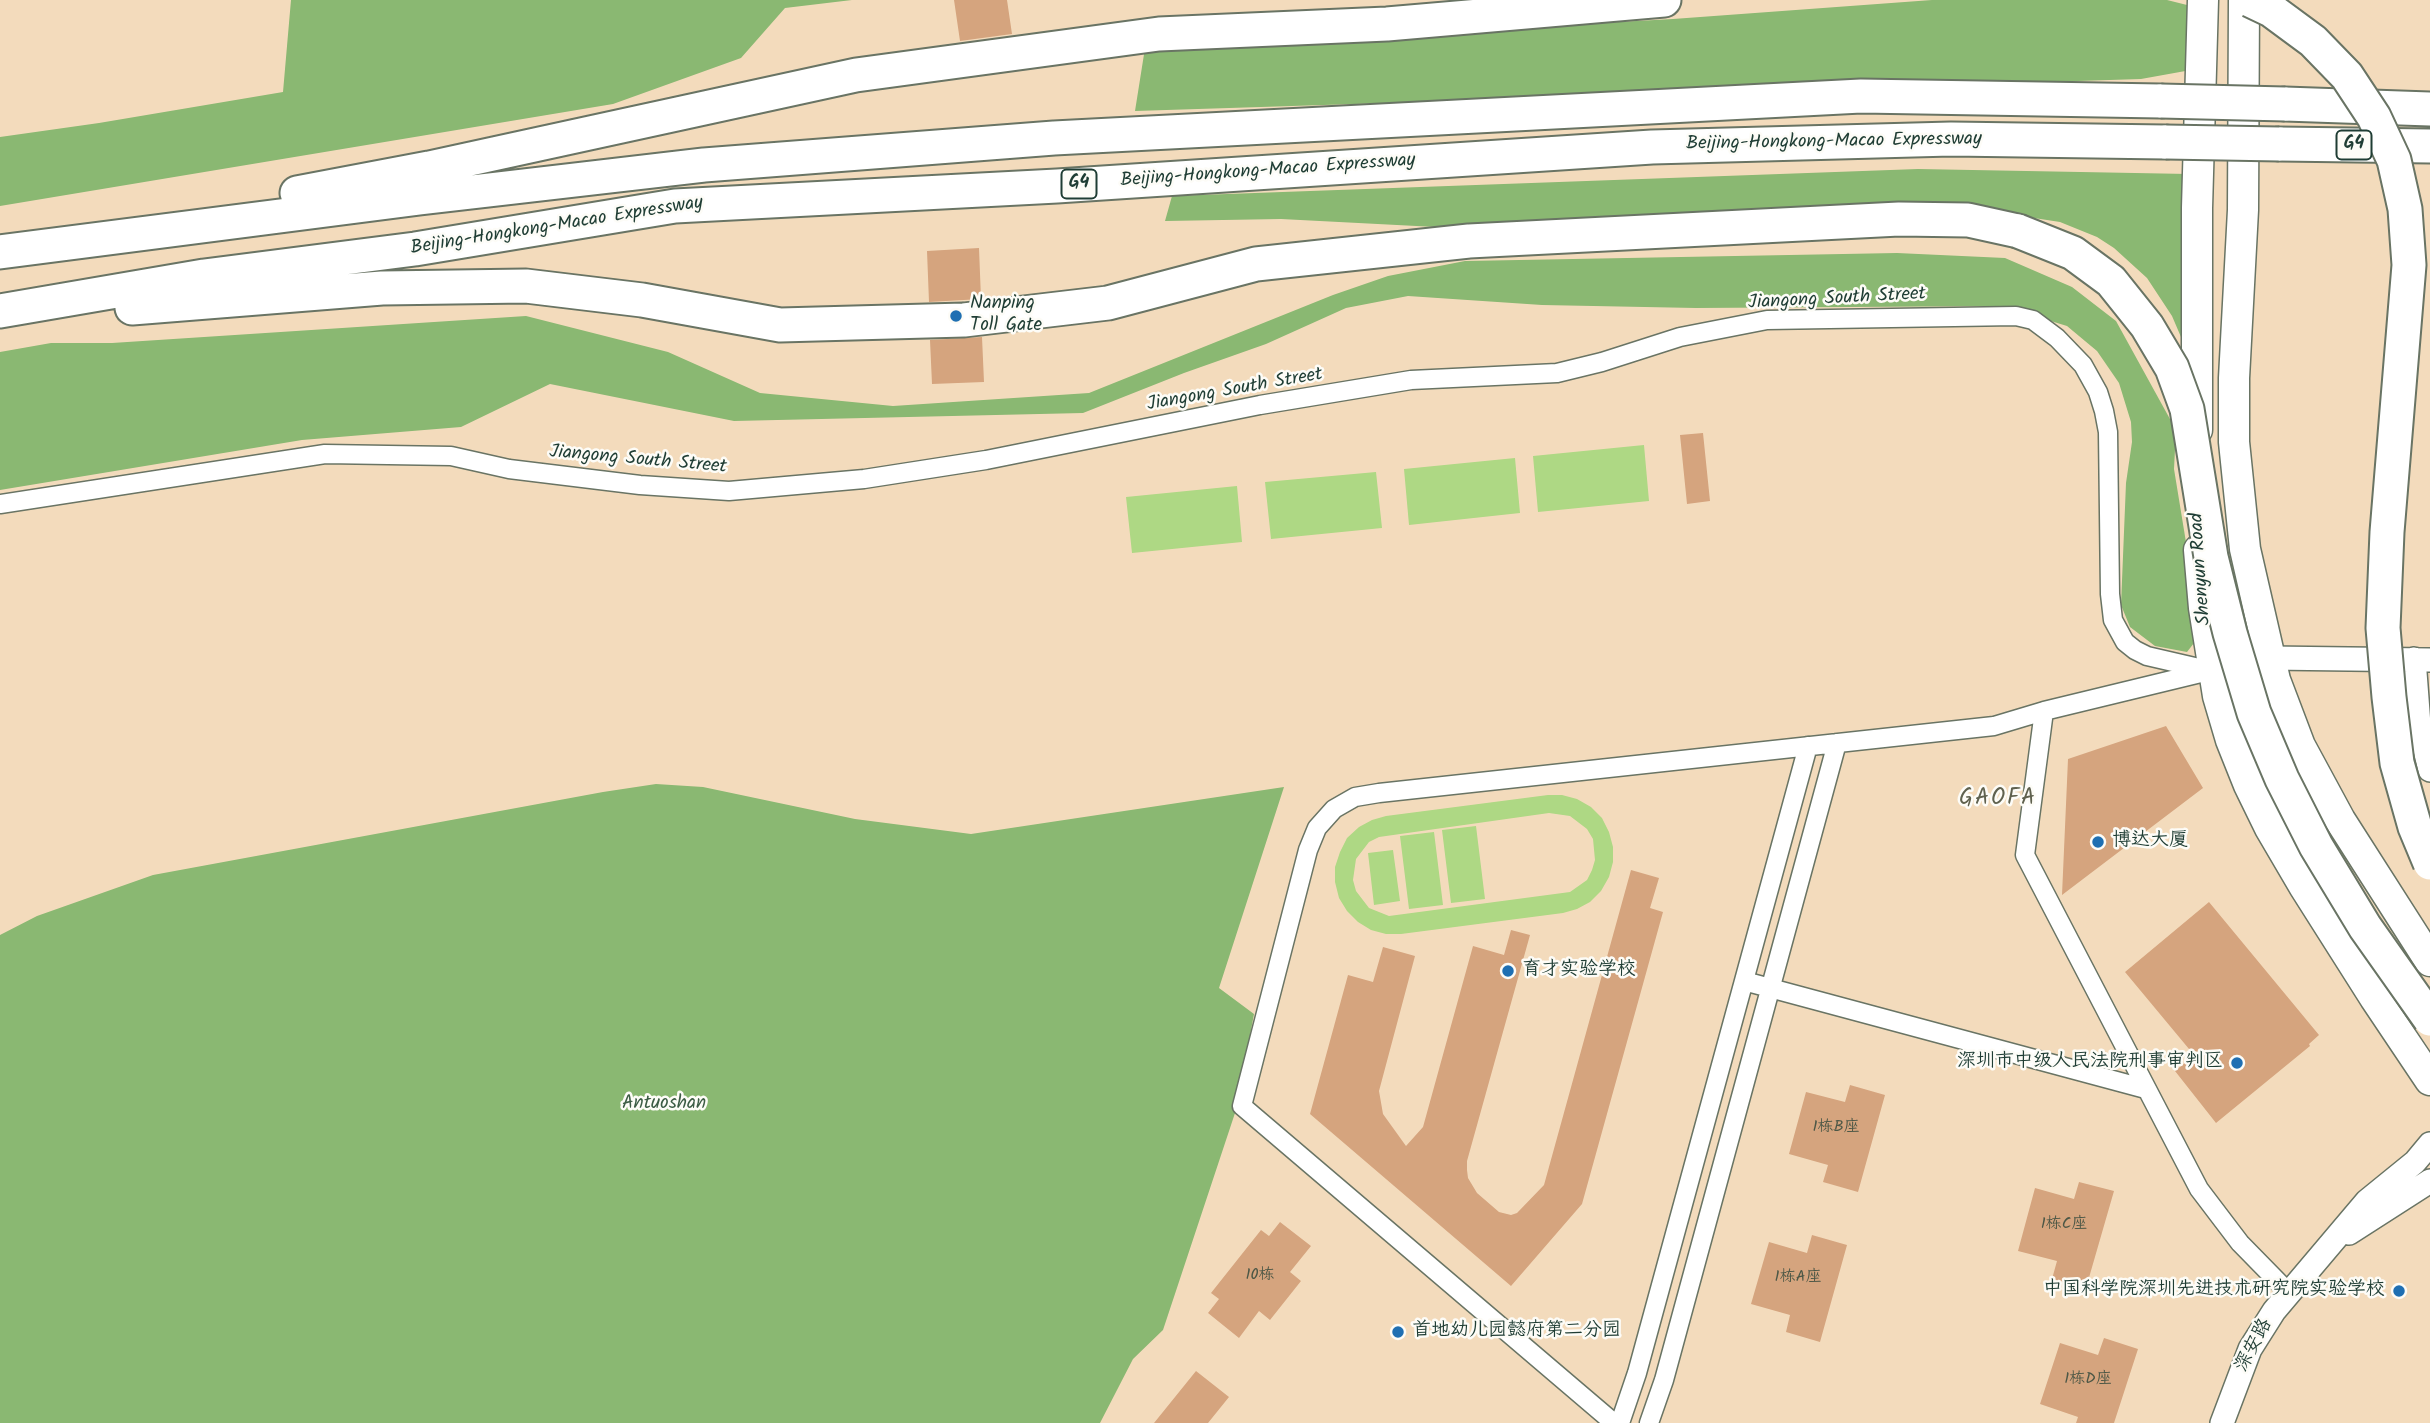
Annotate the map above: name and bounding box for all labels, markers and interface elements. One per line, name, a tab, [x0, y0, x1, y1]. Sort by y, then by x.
street label: Beijing-Hongkong-Macao Expressway	[1686, 129, 1982, 157]
road number: G4	[2336, 130, 2372, 160]
street label: Beijing-Hongkong-Macao Expressway	[1120, 150, 1416, 194]
road number: G4	[1062, 169, 1096, 198]
street label: Beijing-Hongkong-Macao Expressway	[409, 193, 705, 261]
street label: Jiangong South Street	[1748, 284, 1926, 316]
place label: Nanping Toll Gate	[970, 294, 1042, 338]
marker: Nanping Toll Gate	[948, 308, 964, 324]
street label: Jiangong South Street	[1145, 364, 1325, 418]
street label: Jiangong South Street	[548, 442, 728, 480]
street label: Shenyun Road	[2187, 512, 2217, 626]
district label: GAOFA	[1960, 786, 2036, 814]
place label: 博达大厦	[2112, 831, 2188, 853]
marker: 博达大厦	[2090, 834, 2106, 850]
place label: 育才实验学校	[1522, 960, 1636, 982]
marker: 育才实验学校	[1500, 963, 1516, 979]
place label: 深圳市中级人民法院刑事审判区	[1957, 1052, 2223, 1074]
marker: 深圳市中级人民法院刑事审判区	[2229, 1055, 2245, 1071]
park label: Antuoshan	[622, 1094, 706, 1116]
house number: 1栋B座	[1812, 1118, 1860, 1138]
house number: 1栋C座	[2041, 1215, 2087, 1235]
house number: 10栋	[1245, 1266, 1275, 1286]
house number: 1栋A座	[1775, 1268, 1821, 1288]
place label: 中国科学院深圳先进技术研究院实验学校	[2043, 1280, 2385, 1302]
marker: 中国科学院深圳先进技术研究院实验学校	[2391, 1283, 2407, 1299]
street label: 深安路	[2232, 1315, 2278, 1377]
place label: 首地幼儿园懿府第二分园	[1412, 1321, 1621, 1343]
marker: 首地幼儿园懿府第二分园	[1390, 1324, 1406, 1340]
house number: 1栋D座	[2064, 1370, 2112, 1390]

